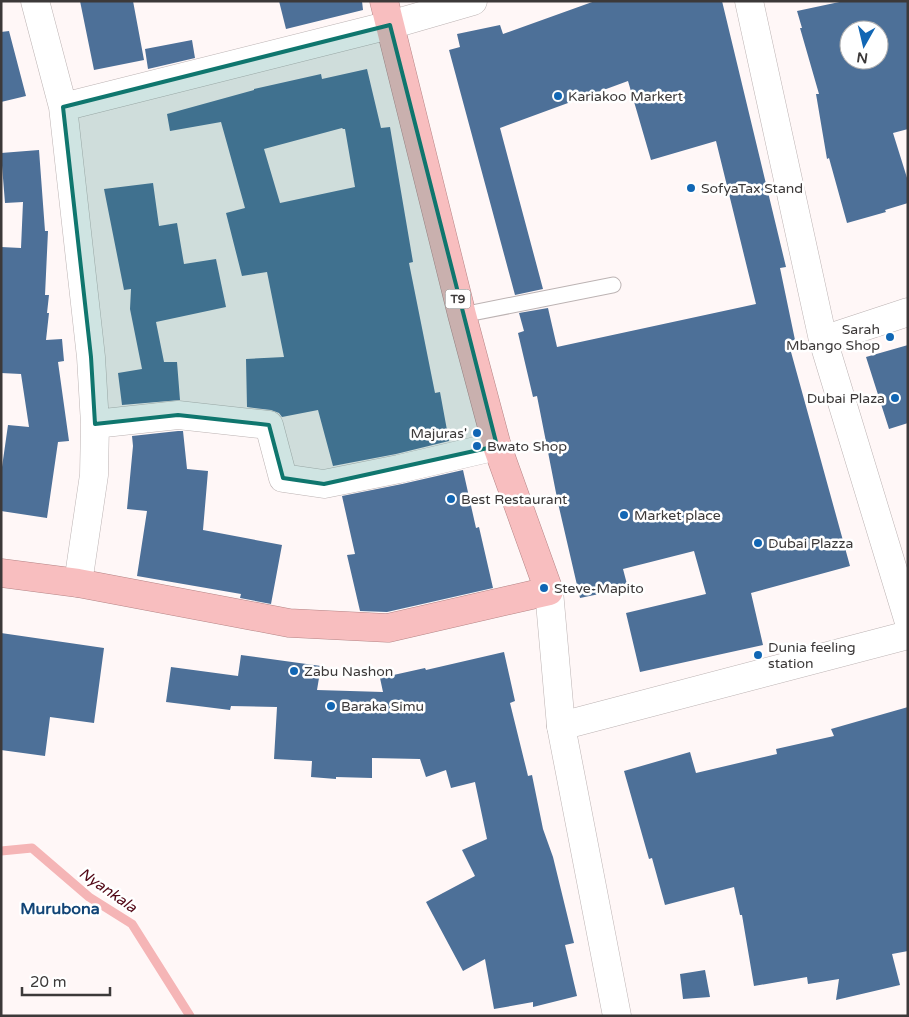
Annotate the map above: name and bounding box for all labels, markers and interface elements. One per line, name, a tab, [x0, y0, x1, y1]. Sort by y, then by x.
north arrow	[839, 20, 889, 70]
text: N	[856, 48, 869, 67]
place label: Kariakoo Markert	[568, 88, 684, 105]
marker: Kariakoo Markert	[552, 90, 564, 102]
place label: SofyaTax Stand	[701, 180, 803, 197]
marker: SofyaTax Stand	[685, 182, 697, 194]
road number: T9	[446, 290, 470, 308]
place label: Sarah Mbango Shop	[786, 321, 880, 354]
marker: Sarah Mbango Shop	[884, 331, 896, 343]
place label: Dubai Plaza	[807, 390, 885, 407]
marker: Dubai Plaza	[889, 392, 901, 404]
place label: Majuras'	[410, 425, 467, 442]
marker: Majuras'	[471, 427, 483, 439]
place label: Bwato Shop	[487, 438, 567, 455]
marker: Bwato Shop	[471, 440, 483, 452]
place label: Best Restaurant	[461, 491, 568, 508]
marker: Best Restaurant	[445, 493, 457, 505]
place label: Market place	[634, 507, 721, 524]
marker: Market place	[618, 509, 630, 521]
place label: Dubai Plazza	[768, 535, 853, 552]
marker: Dubai Plazza	[752, 537, 764, 549]
place label: Steve-Mapito	[554, 580, 644, 597]
marker: Steve-Mapito	[538, 582, 550, 594]
place label: Dunia feeling station	[768, 639, 856, 672]
marker: Dunia feeling station	[752, 649, 764, 661]
place label: Zabu Nashon	[304, 663, 393, 680]
marker: Zabu Nashon	[288, 665, 300, 677]
place label: Baraka Simu	[341, 698, 424, 715]
marker: Baraka Simu	[325, 700, 337, 712]
water label: Nyankala	[76, 864, 141, 917]
district label: Murubona	[20, 899, 100, 919]
scale bar	[22, 964, 110, 996]
text: 20 m	[30, 973, 67, 991]

